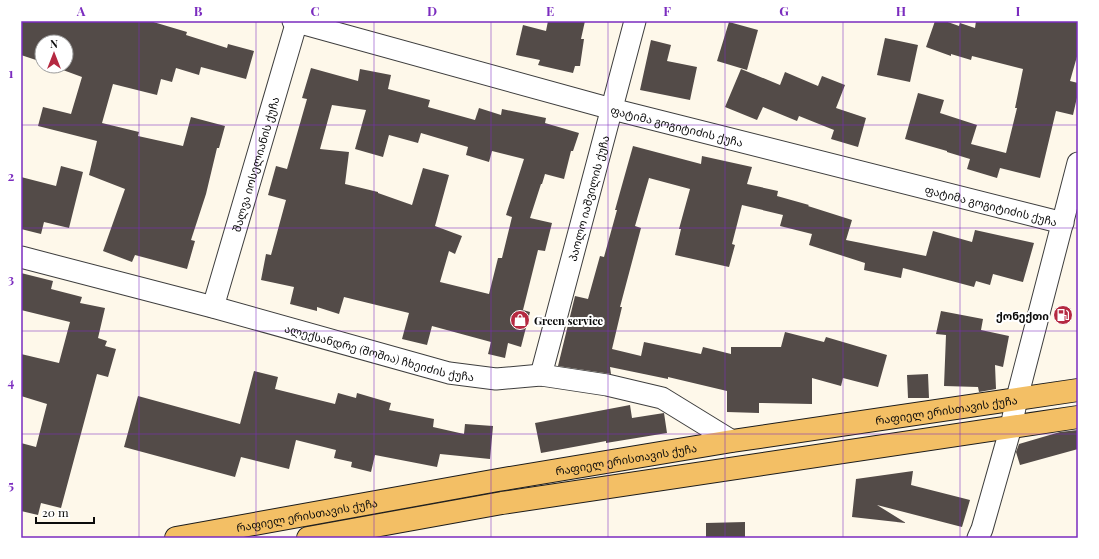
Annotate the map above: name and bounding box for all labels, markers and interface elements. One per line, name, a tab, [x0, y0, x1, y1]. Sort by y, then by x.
text: A	[76, 2, 86, 19]
text: B	[194, 2, 203, 19]
text: C	[310, 2, 320, 19]
text: D	[427, 2, 437, 19]
text: E	[546, 2, 554, 19]
text: F	[663, 2, 671, 19]
text: G	[779, 2, 789, 19]
text: H	[896, 2, 906, 19]
text: I	[1016, 2, 1021, 19]
north arrow	[34, 34, 74, 74]
text: N	[50, 36, 58, 51]
text: 1	[9, 64, 14, 81]
street label: შალვა იოსელიანის ქუჩა	[228, 95, 282, 233]
street label: ფატიმა გოგიტიძის ქუჩა	[609, 101, 745, 149]
street label: პაოლო იაშვილის ქუჩა	[564, 134, 612, 263]
text: 2	[8, 167, 15, 184]
street label: ფატიმა გოგიტიძის ქუჩა	[923, 181, 1059, 229]
text: 3	[8, 270, 14, 287]
fuel station icon: ქონექთი	[1052, 304, 1074, 326]
place label: ქონექთი	[996, 308, 1049, 323]
shop icon: Green service	[509, 309, 531, 331]
place label: Green service	[534, 313, 604, 328]
street label: ალექსანდრე (შოშია) ჩხეიძის ქუჩა	[283, 320, 475, 384]
text: 4	[8, 373, 15, 390]
street label: რაფიელ ერისთავის ქუჩა	[874, 392, 1018, 427]
street label: რაფიელ ერისთავის ქუჩა	[554, 439, 698, 478]
text: 5	[8, 476, 14, 493]
street label: რაფიელ ერისთავის ქუჩა	[235, 494, 379, 535]
scale bar	[36, 499, 94, 525]
text: 20 m	[42, 504, 69, 520]

